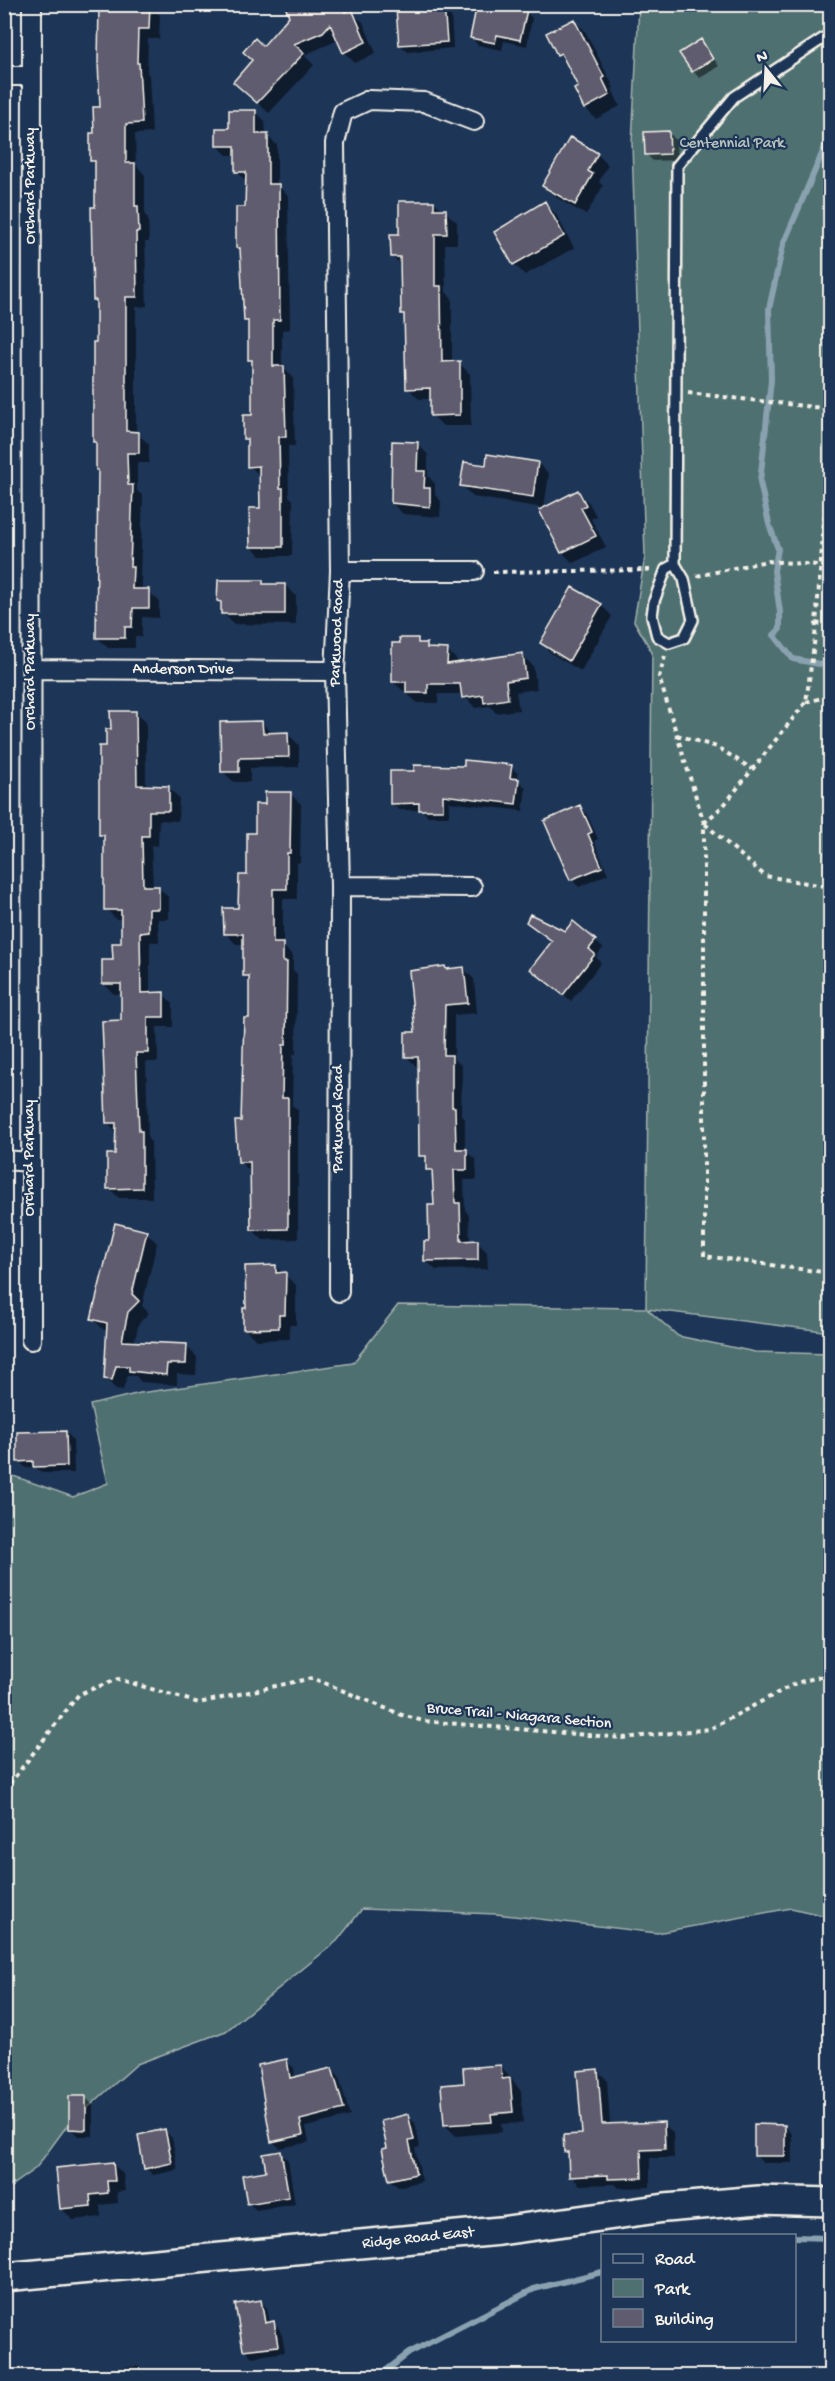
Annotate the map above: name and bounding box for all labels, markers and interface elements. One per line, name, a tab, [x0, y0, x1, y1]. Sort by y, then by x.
north arrow	[736, 39, 796, 99]
text: N	[755, 47, 771, 69]
street label: Orchard Parkway	[22, 128, 41, 244]
park label: Centennial Park	[680, 135, 786, 154]
street label: Parkwood Road	[327, 577, 349, 688]
street label: Orchard Parkway	[22, 614, 41, 730]
street label: Anderson Drive	[133, 661, 234, 680]
street label: Parkwood Road	[330, 1064, 349, 1174]
street label: Orchard Parkway	[21, 1100, 40, 1216]
street label: Bruce Trail - Niagara Section	[425, 1699, 613, 1735]
street label: Ridge Road East	[361, 2224, 476, 2254]
legend	[601, 2234, 796, 2342]
text: Road	[655, 2250, 696, 2271]
text: Park	[654, 2280, 691, 2301]
text: Building	[654, 2310, 714, 2331]

